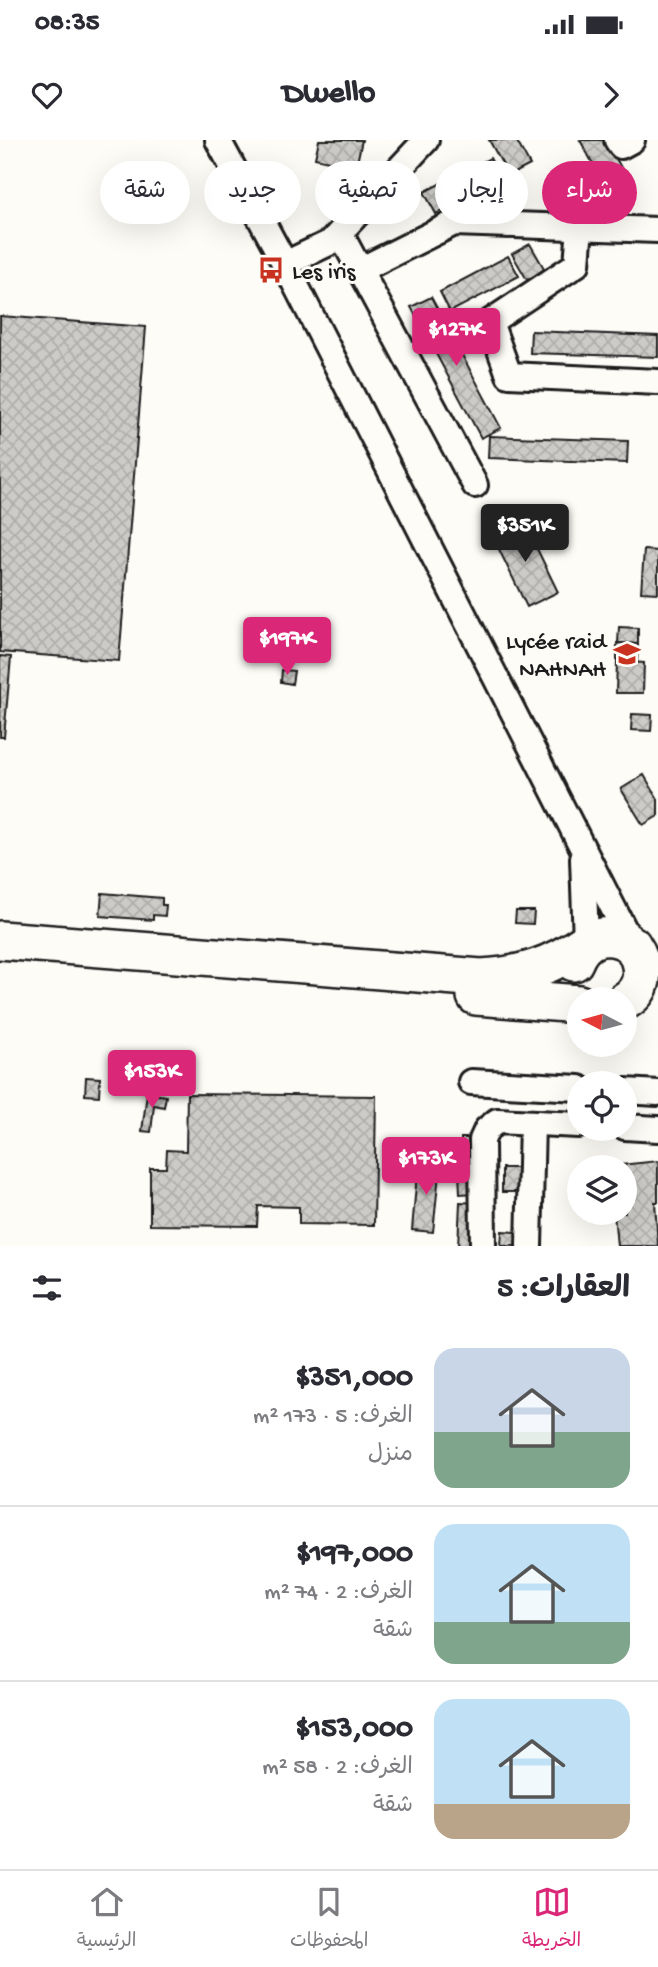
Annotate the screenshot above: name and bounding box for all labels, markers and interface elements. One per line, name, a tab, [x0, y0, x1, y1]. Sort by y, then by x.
text: 08:35	[35, 9, 99, 40]
icon: heart	[28, 76, 66, 114]
text: Dwello	[283, 76, 375, 114]
icon: forward	[592, 76, 630, 114]
chip: شقة	[100, 161, 190, 224]
chip: جديد	[204, 161, 301, 224]
chip: تصفية	[315, 161, 421, 224]
chip: إيجار	[435, 161, 528, 224]
chip: شراء	[542, 161, 637, 224]
bus stop icon: Les iris	[256, 255, 286, 285]
place label: Les iris	[292, 259, 357, 288]
pin: $127K	[407, 308, 505, 368]
text: $127K	[428, 317, 484, 344]
pin: $351K	[476, 504, 574, 564]
text: $351K	[497, 513, 553, 540]
pin: $197K	[238, 617, 336, 677]
text: $197K	[259, 626, 315, 653]
place label: Lycée raid NAHNAH	[506, 629, 608, 686]
school or university icon: Lycée raid NAHNAH	[612, 639, 642, 669]
north arrow	[567, 987, 637, 1057]
map controls	[567, 987, 637, 1225]
pin: $153K	[103, 1051, 201, 1110]
text: $153K	[124, 1059, 180, 1086]
button: locate	[567, 1071, 637, 1141]
pin: $173K	[377, 1138, 475, 1197]
text: $173K	[398, 1146, 454, 1173]
button: layers	[567, 1155, 637, 1225]
icon: filters	[28, 1269, 66, 1307]
text: العقارات: 5	[497, 1273, 630, 1308]
text: $351,000	[296, 1362, 413, 1397]
icon: home	[490, 1376, 574, 1460]
text: الغرف: 5 · 173 m²	[253, 1404, 413, 1431]
text: منزل	[368, 1442, 413, 1469]
text: $197,000	[296, 1538, 413, 1573]
icon: home	[490, 1552, 574, 1636]
text: الغرف: 2 · 74 m²	[264, 1580, 413, 1607]
text: شقة	[373, 1618, 413, 1645]
text: $153,000	[296, 1713, 413, 1748]
icon: home	[490, 1727, 574, 1811]
text: الغرف: 2 · 58 m²	[262, 1755, 413, 1782]
text: شقة	[373, 1793, 413, 1820]
tab: الرئيسية	[77, 1883, 136, 1956]
tab: المحفوظات	[290, 1883, 368, 1956]
tab: الخريطة	[522, 1883, 581, 1956]

